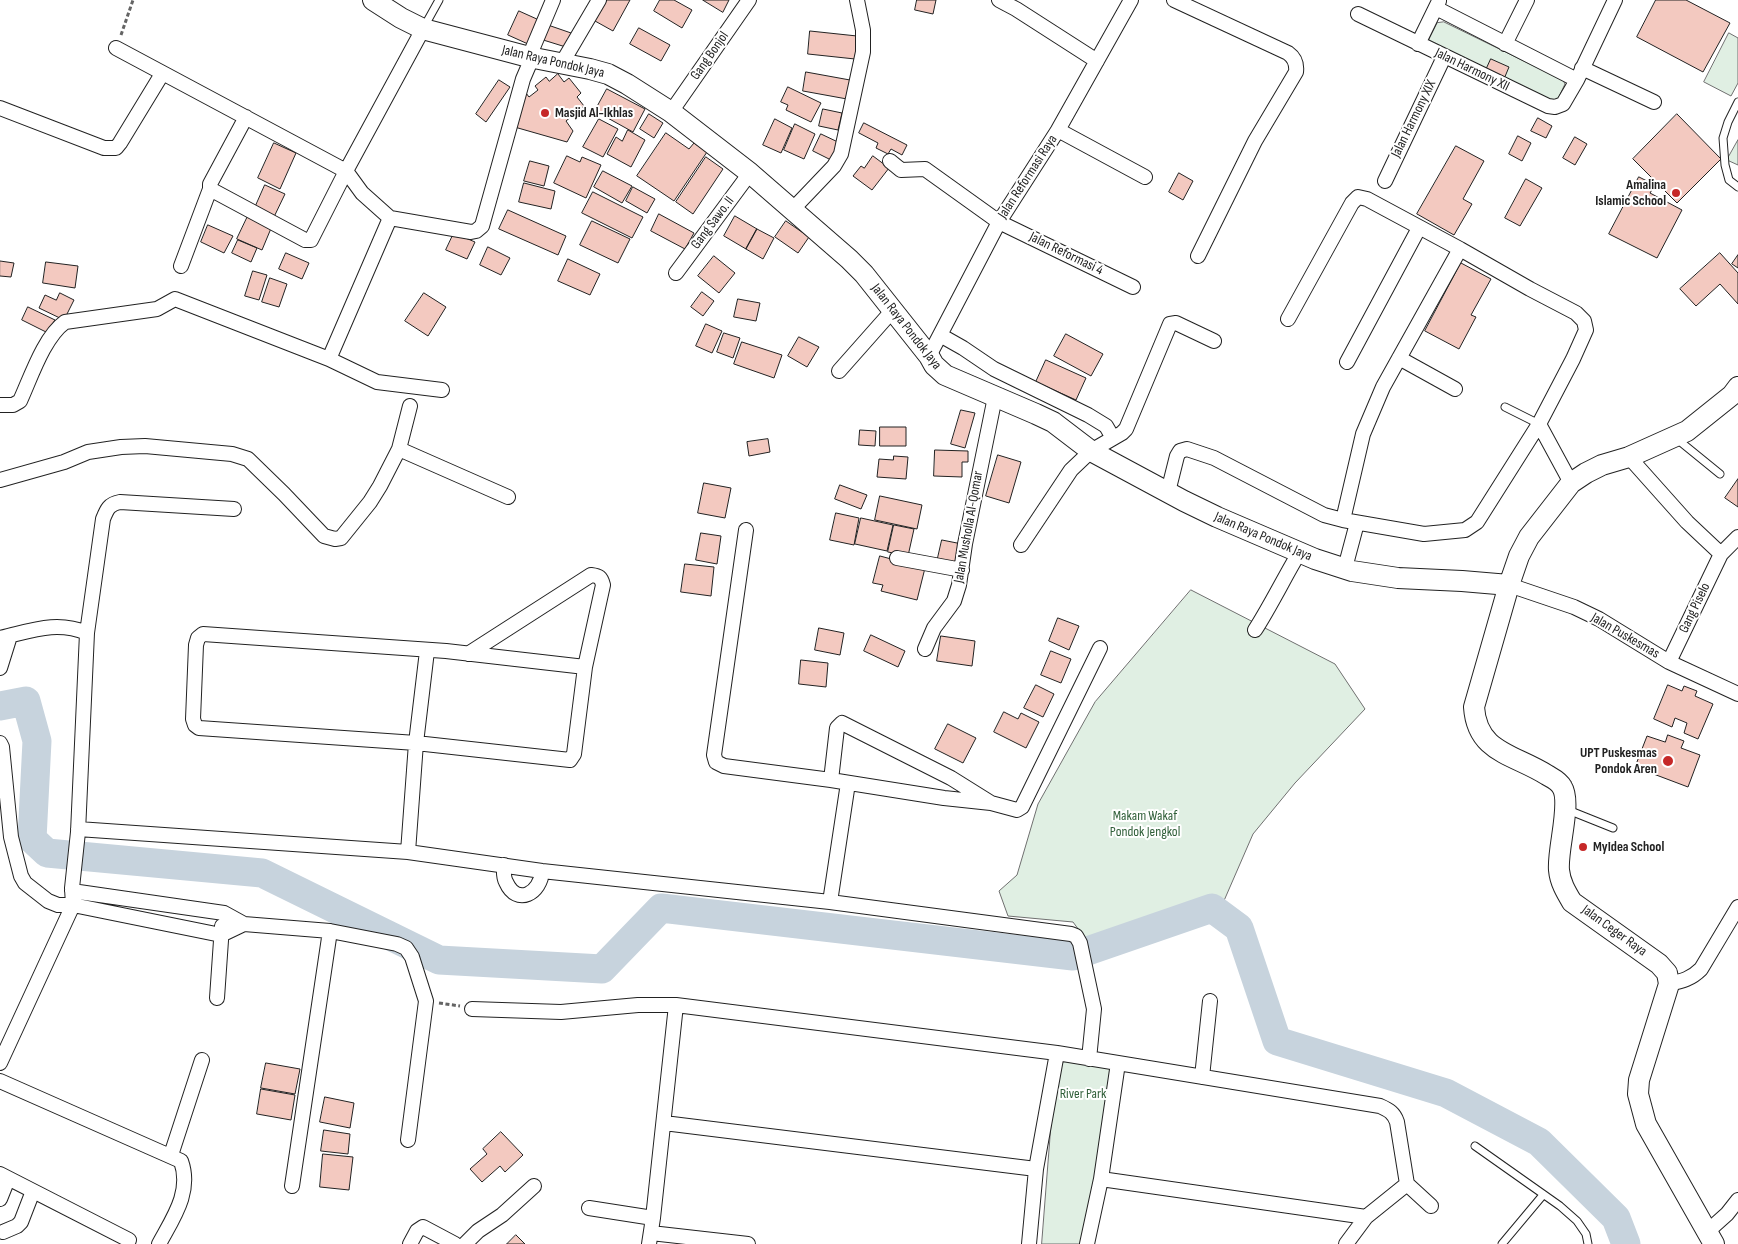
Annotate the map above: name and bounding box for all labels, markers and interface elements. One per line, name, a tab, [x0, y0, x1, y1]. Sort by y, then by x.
street label: Gang Bonjol	[687, 29, 733, 83]
street label: Jalan Raya Pondok Jaya	[500, 42, 606, 82]
street label: Jalan Harmony XII	[1432, 45, 1512, 95]
street label: Jalan Harmony XIX	[1388, 78, 1440, 160]
place label: Masjid Al-Ikhlas	[555, 105, 633, 121]
marker: Masjid Al-Ikhlas	[539, 107, 551, 119]
street label: Jalan Reformasi Raya	[995, 132, 1061, 222]
place label: Amalina Islamic School	[1595, 177, 1666, 210]
marker: Amalina Islamic School	[1670, 187, 1682, 199]
street label: Gang Sawo. II	[688, 193, 738, 253]
street label: Jalan Reformasi 4	[1026, 229, 1106, 279]
street label: Jalan Raya Pondok Jaya	[867, 281, 945, 373]
street label: Jalan Musholla Al-Qomar	[951, 470, 987, 584]
street label: Jalan Raya Pondok Jaya	[1212, 509, 1314, 565]
street label: Gang Piselo	[1676, 580, 1714, 636]
street label: Jalan Puskesmas	[1588, 610, 1662, 662]
place label: UPT Puskesmas Pondok Aren	[1580, 745, 1657, 778]
marker: UPT Puskesmas Pondok Aren	[1661, 754, 1675, 768]
park label: Makam Wakaf Pondok Jengkol	[1110, 808, 1180, 840]
place label: MyIdea School	[1593, 839, 1664, 855]
marker: MyIdea School	[1577, 841, 1589, 853]
street label: Jalan Ceger Raya	[1578, 902, 1650, 960]
park label: River Park	[1060, 1086, 1106, 1102]

